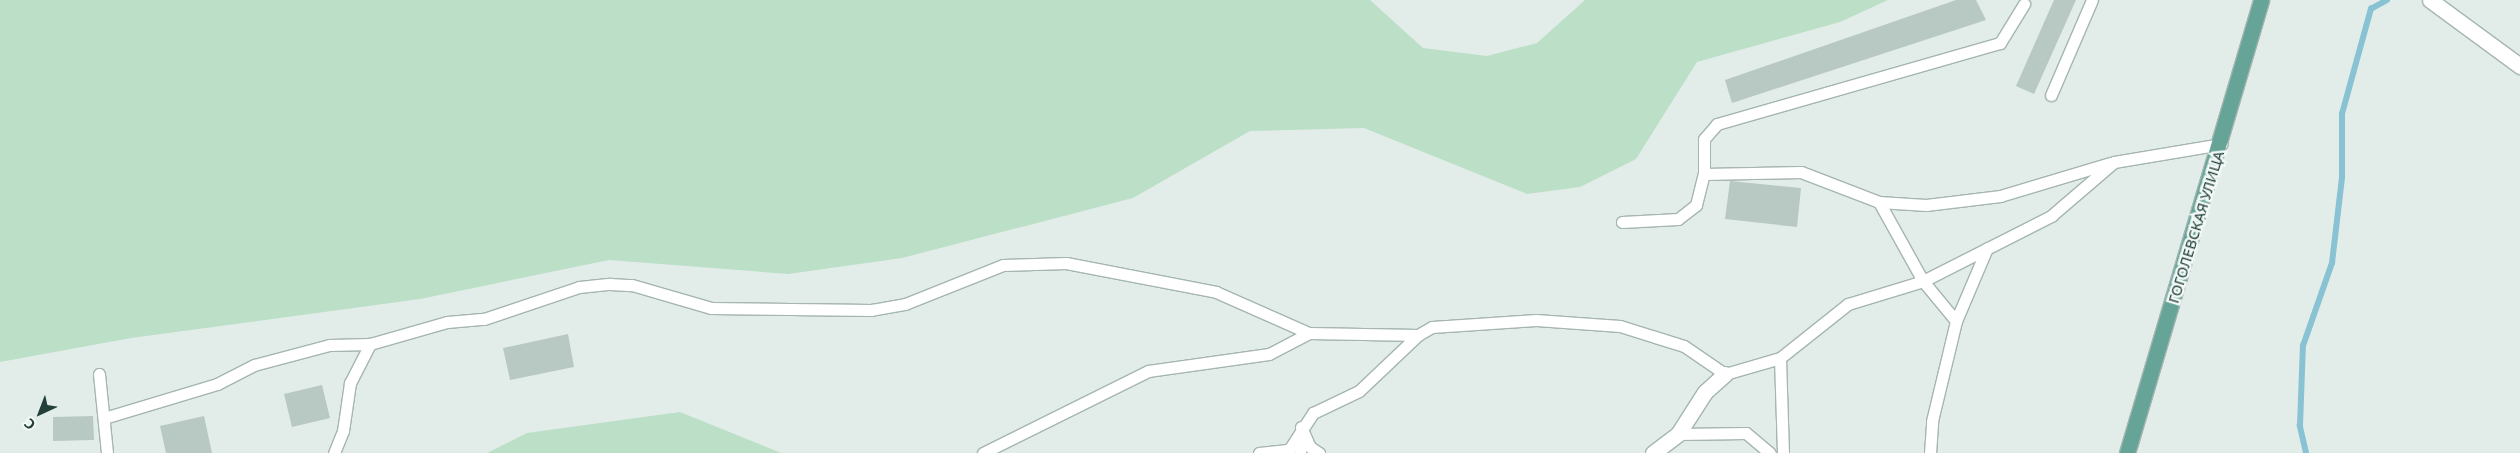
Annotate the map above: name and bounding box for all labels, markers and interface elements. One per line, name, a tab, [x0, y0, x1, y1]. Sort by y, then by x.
street label: ГОГОЛЕВСКАЯ УЛИЦА	[2164, 149, 2228, 305]
north arrow	[15, 388, 65, 438]
text: С	[20, 414, 39, 434]

